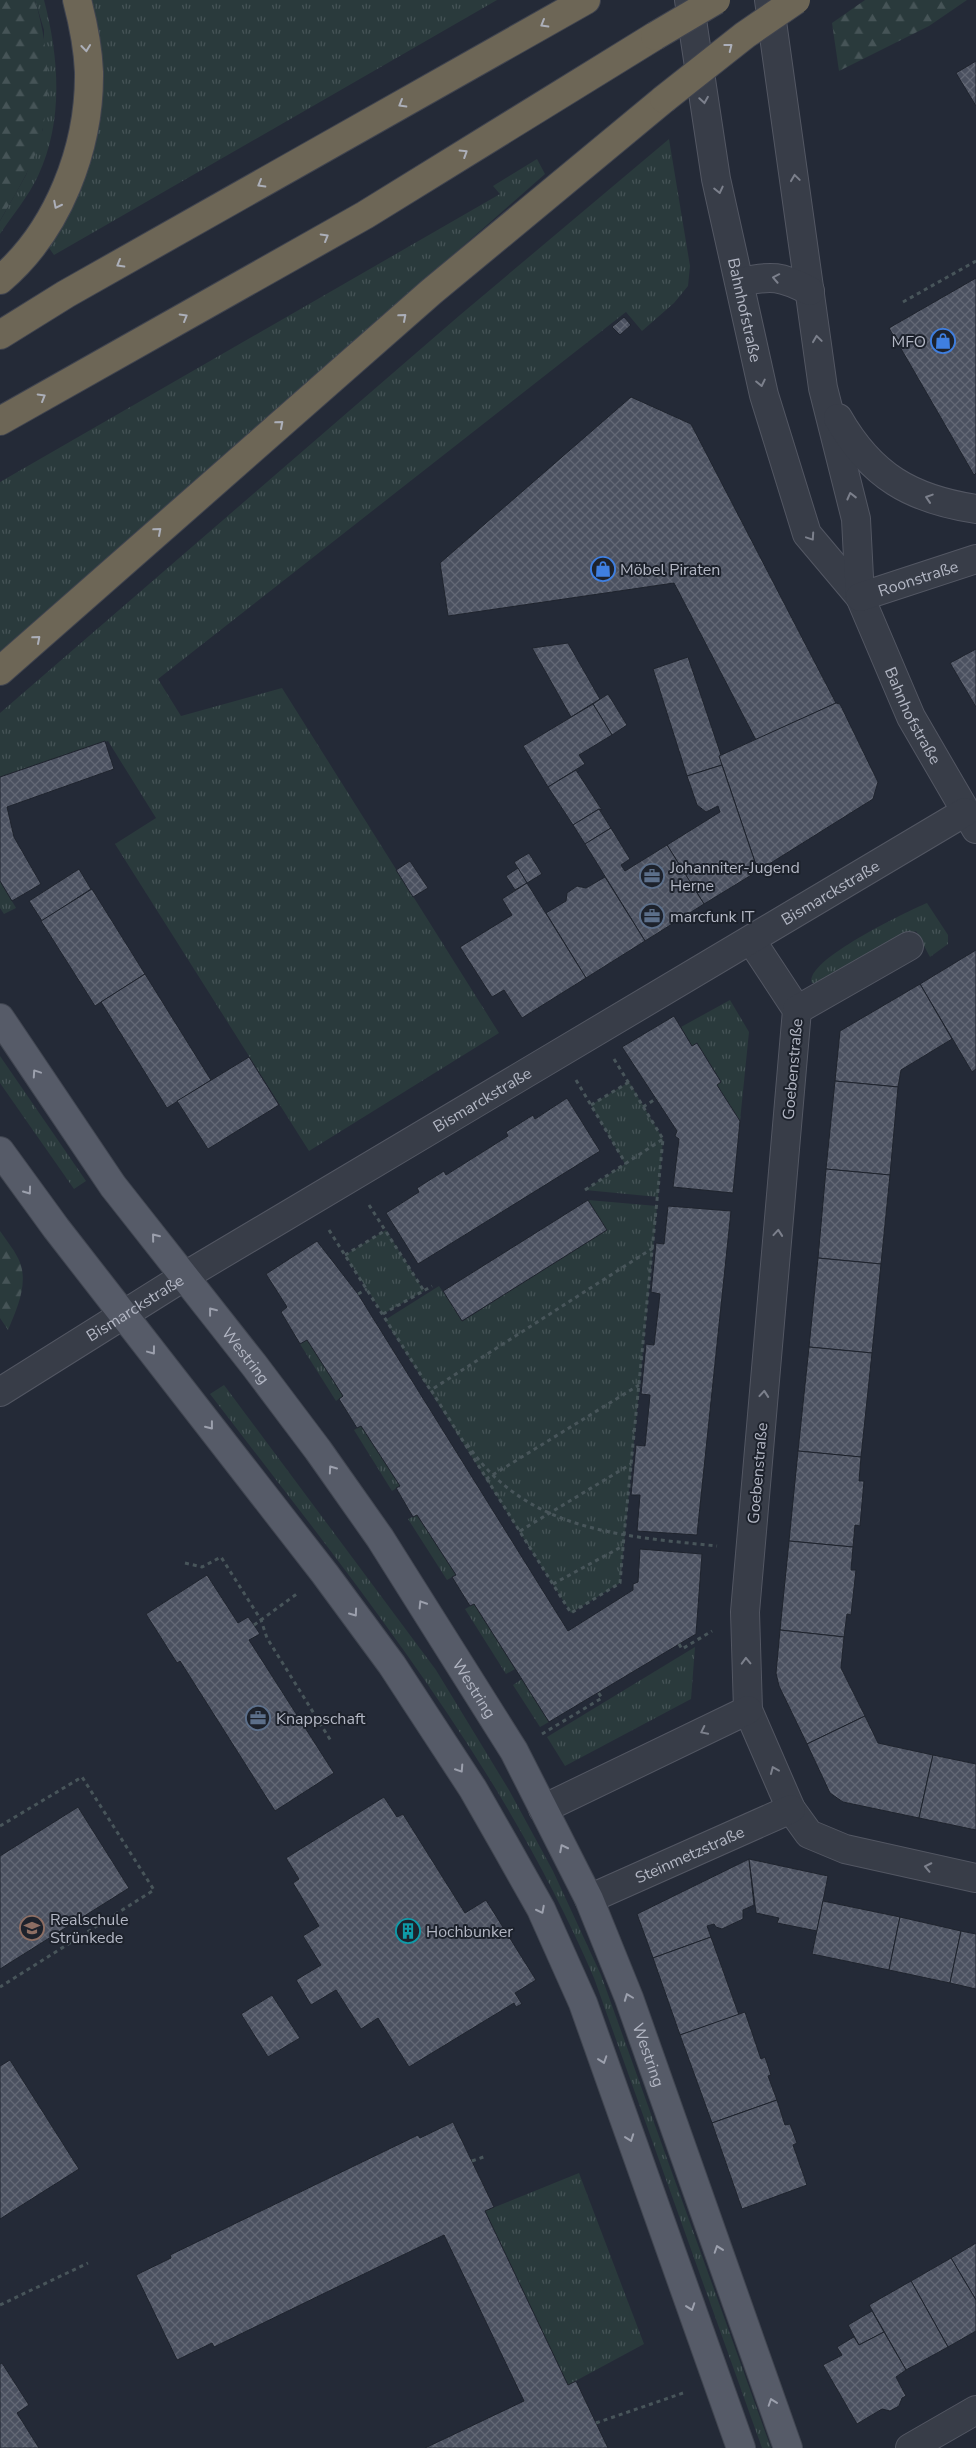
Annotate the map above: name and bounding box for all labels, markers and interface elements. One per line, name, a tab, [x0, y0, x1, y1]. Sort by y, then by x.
one-way arrow	[540, 18, 549, 28]
one-way arrow	[80, 44, 91, 52]
one-way arrow	[723, 44, 733, 53]
one-way arrow	[699, 96, 709, 104]
one-way arrow	[399, 98, 408, 108]
one-way arrow	[459, 150, 468, 160]
one-way arrow	[790, 174, 801, 182]
one-way arrow	[257, 178, 266, 188]
one-way arrow	[713, 185, 724, 194]
one-way arrow	[53, 200, 63, 209]
one-way arrow	[320, 233, 329, 243]
street label: Bahnhofstraße	[722, 256, 766, 364]
one-way arrow	[116, 258, 125, 268]
one-way arrow	[772, 273, 780, 284]
one-way arrow	[178, 313, 187, 323]
one-way arrow	[397, 314, 406, 323]
shop icon: MFO	[930, 328, 956, 354]
place label: MFO	[892, 331, 926, 353]
one-way arrow	[812, 335, 823, 343]
one-way arrow	[755, 378, 766, 387]
one-way arrow	[37, 393, 46, 403]
one-way arrow	[275, 421, 284, 430]
one-way arrow	[846, 493, 856, 501]
one-way arrow	[925, 493, 933, 503]
one-way arrow	[153, 528, 162, 537]
one-way arrow	[805, 531, 814, 541]
shop icon: Möbel Piraten	[590, 556, 616, 582]
street label: Roonstraße	[875, 556, 961, 602]
place label: Möbel Piraten	[620, 559, 720, 581]
one-way arrow	[31, 636, 40, 645]
street label: Bahnhofstraße	[879, 664, 946, 769]
street label: Bismarckstraße	[777, 855, 884, 931]
place label: Johanniter-Jugend Herne	[669, 857, 800, 897]
office icon: Johanniter-Jugend Herne	[639, 863, 665, 889]
office icon: marcfunk IT	[639, 903, 665, 929]
place label: marcfunk IT	[670, 906, 755, 928]
street label: Goebenstraße	[778, 1017, 808, 1121]
street label: Bismarckstraße	[429, 1062, 536, 1138]
one-way arrow	[33, 1069, 42, 1078]
one-way arrow	[23, 1185, 31, 1194]
one-way arrow	[773, 1228, 784, 1236]
one-way arrow	[152, 1234, 160, 1243]
street label: Bismarckstraße	[82, 1270, 188, 1347]
one-way arrow	[209, 1308, 218, 1317]
street label: Westring	[216, 1323, 275, 1389]
one-way arrow	[146, 1345, 155, 1355]
one-way arrow	[758, 1390, 769, 1398]
one-way arrow	[204, 1420, 212, 1429]
street label: Goebenstraße	[743, 1421, 773, 1525]
one-way arrow	[329, 1465, 338, 1475]
one-way arrow	[419, 1600, 428, 1610]
one-way arrow	[348, 1607, 356, 1616]
street label: Westring	[447, 1655, 501, 1723]
one-way arrow	[741, 1657, 752, 1665]
office icon: Knappschaft	[245, 1705, 271, 1731]
place label: Knappschaft	[276, 1708, 366, 1730]
one-way arrow	[700, 1725, 709, 1735]
one-way arrow	[453, 1763, 463, 1772]
one-way arrow	[769, 1766, 780, 1775]
street label: Steinmetzstraße	[632, 1821, 748, 1889]
one-way arrow	[559, 1844, 569, 1853]
one-way arrow	[924, 1862, 933, 1873]
one-way arrow	[535, 1904, 545, 1913]
place label: Realschule Strünkede	[50, 1909, 129, 1949]
school or university icon: Realschule Strünkede	[19, 1915, 45, 1941]
building icon: Hochbunker	[395, 1918, 421, 1944]
place label: Hochbunker	[426, 1921, 513, 1943]
one-way arrow	[624, 1993, 634, 2002]
street label: Westring	[627, 2020, 670, 2090]
one-way arrow	[597, 2055, 607, 2063]
one-way arrow	[624, 2133, 634, 2141]
one-way arrow	[714, 2245, 724, 2254]
one-way arrow	[685, 2302, 695, 2311]
one-way arrow	[768, 2398, 778, 2407]

